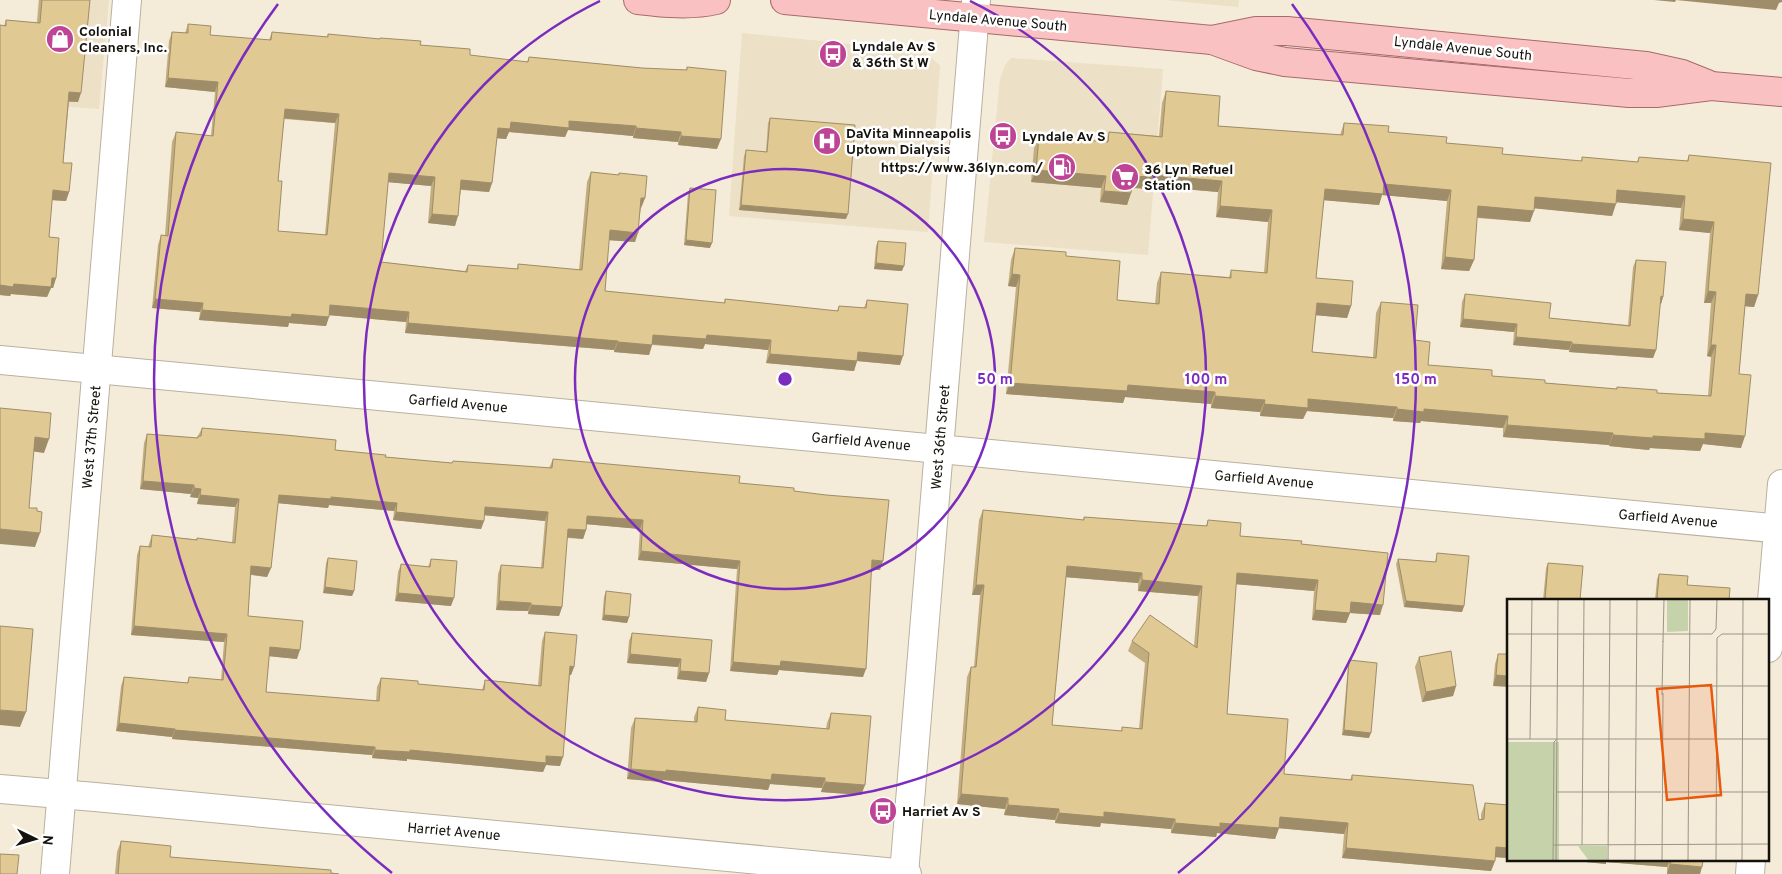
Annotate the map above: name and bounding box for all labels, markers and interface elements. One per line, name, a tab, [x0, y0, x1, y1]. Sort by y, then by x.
street label: Lyndale Avenue South	[928, 7, 1068, 36]
shop icon: Colonial Cleaners, Inc.	[45, 24, 75, 54]
place label: Colonial Cleaners, Inc.	[79, 24, 167, 57]
street label: Lyndale Avenue South	[1393, 34, 1533, 65]
bus stop icon: Lyndale Av S & 36th St W	[818, 39, 848, 69]
place label: Lyndale Av S & 36th St W	[852, 39, 936, 72]
bus stop icon: Lyndale Av S	[988, 121, 1018, 151]
hospital icon: DaVita Minneapolis Uptown Dialysis	[812, 126, 842, 156]
place label: DaVita Minneapolis Uptown Dialysis	[846, 126, 971, 159]
place label: Lyndale Av S	[1022, 129, 1106, 146]
fuel station icon: https://www.36lyn.com/	[1047, 152, 1077, 182]
place label: https://www.36lyn.com/	[881, 160, 1044, 177]
supermarket icon: 36 Lyn Refuel Station	[1110, 162, 1140, 192]
place label: 36 Lyn Refuel Station	[1144, 162, 1233, 195]
centre of rings	[776, 370, 794, 388]
text: 50 m	[977, 371, 1013, 390]
text: 100 m	[1185, 371, 1227, 390]
text: 150 m	[1395, 371, 1437, 390]
street label: West 36th Street	[928, 384, 955, 490]
street label: West 37th Street	[80, 385, 105, 490]
street label: Garfield Avenue	[408, 392, 508, 417]
street label: Garfield Avenue	[811, 430, 911, 455]
street label: Garfield Avenue	[1214, 468, 1314, 493]
street label: Garfield Avenue	[1618, 507, 1718, 532]
inset map	[1507, 599, 1770, 862]
bus stop icon: Harriet Av S	[868, 796, 898, 826]
place label: Harriet Av S	[902, 804, 981, 821]
north arrow	[10, 814, 60, 864]
street label: Harriet Avenue	[407, 820, 501, 845]
text: N	[38, 834, 55, 846]

